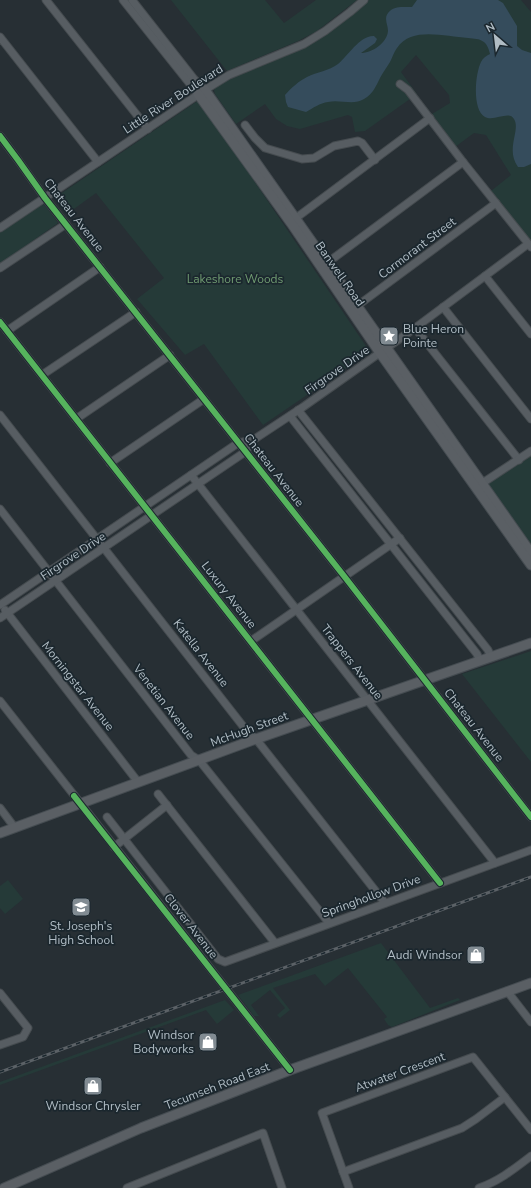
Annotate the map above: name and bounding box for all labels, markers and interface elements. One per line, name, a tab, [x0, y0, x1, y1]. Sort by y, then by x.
north arrow	[475, 16, 515, 56]
text: N	[483, 19, 498, 36]
street label: Little River Boulevard	[120, 61, 226, 137]
street label: Chateau Avenue	[40, 175, 108, 255]
street label: Cormorant Street	[375, 213, 460, 282]
street label: Banwell Road	[312, 238, 368, 310]
park label: Lakeshore Woods	[187, 271, 284, 287]
place label: Blue Heron Pointe	[403, 321, 464, 351]
place icon: Blue Heron Pointe	[378, 325, 400, 347]
street label: Firgrove Drive	[302, 342, 372, 398]
street label: Chateau Avenue	[240, 430, 308, 510]
street label: Firgrove Drive	[37, 528, 109, 584]
street label: Luxury Avenue	[198, 558, 260, 632]
street label: Katella Avenue	[170, 616, 232, 690]
street label: Trappers Avenue	[318, 621, 386, 703]
street label: Morningstar Avenue	[38, 638, 118, 734]
street label: Venetian Avenue	[129, 660, 198, 743]
street label: Chateau Avenue	[440, 685, 508, 765]
street label: McHugh Street	[208, 707, 291, 750]
street label: Springhollow Drive	[319, 871, 423, 921]
street label: Clover Avenue	[160, 890, 222, 962]
school or university icon: St. Joseph's High School	[70, 896, 92, 918]
place label: St. Joseph's High School	[48, 918, 114, 948]
shop icon: Audi Windsor	[465, 944, 487, 966]
place label: Audi Windsor	[387, 947, 463, 963]
place label: Windsor Bodyworks	[133, 1027, 195, 1057]
shop icon: Windsor Bodyworks	[197, 1031, 219, 1053]
street label: Atwater Crescent	[353, 1048, 448, 1096]
street label: Tecumseh Road East	[162, 1058, 273, 1113]
shop icon: Windsor Chrysler	[82, 1075, 104, 1097]
place label: Windsor Chrysler	[45, 1098, 141, 1114]

